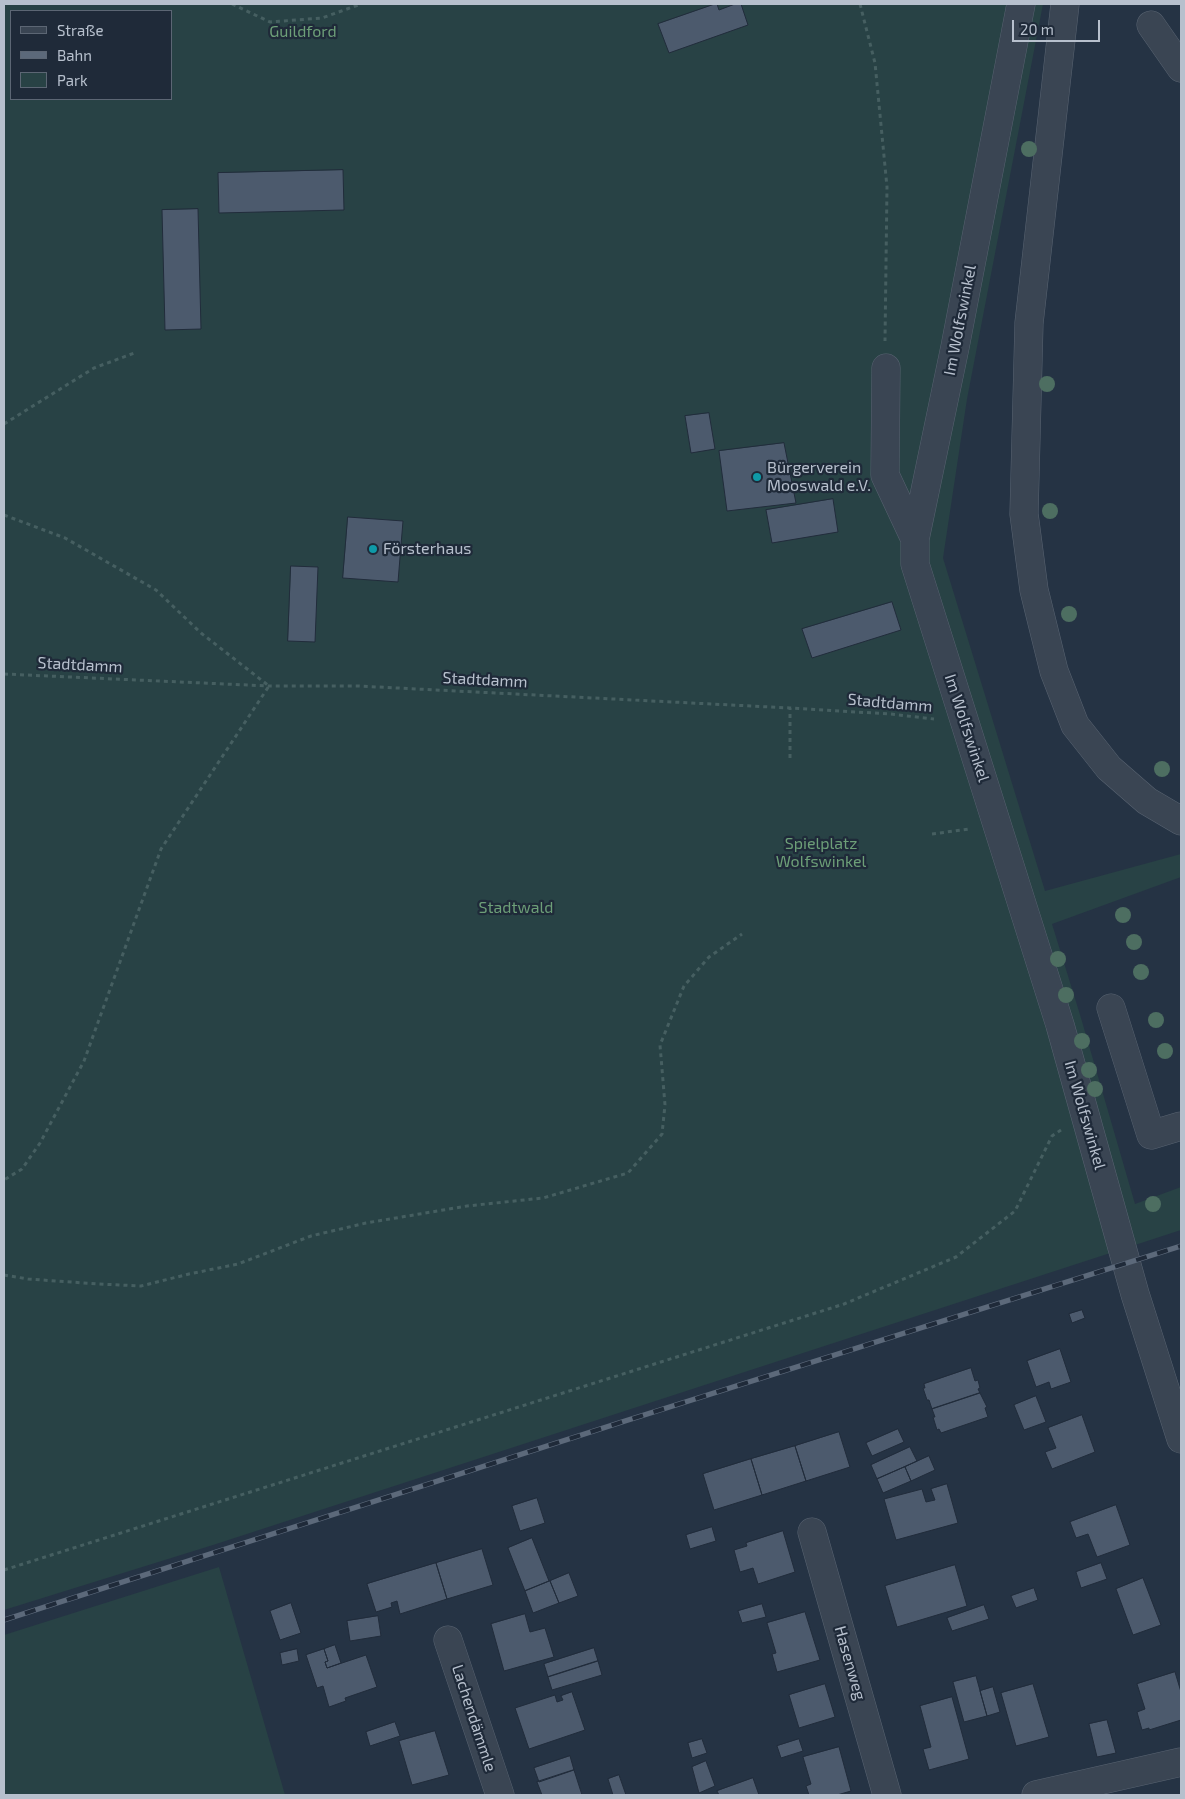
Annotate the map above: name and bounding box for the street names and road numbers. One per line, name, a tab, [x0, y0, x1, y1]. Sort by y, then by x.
street label: Im Wolfswinkel	[940, 263, 980, 377]
street label: Stadtdamm	[37, 653, 123, 677]
street label: Stadtdamm	[442, 668, 528, 692]
street label: Im Wolfswinkel	[941, 672, 993, 784]
street label: Stadtdamm	[847, 690, 933, 716]
street label: Im Wolfswinkel	[1060, 1058, 1110, 1172]
street label: Hasenweg	[830, 1624, 870, 1702]
street label: Lachendämmle	[448, 1662, 500, 1774]

